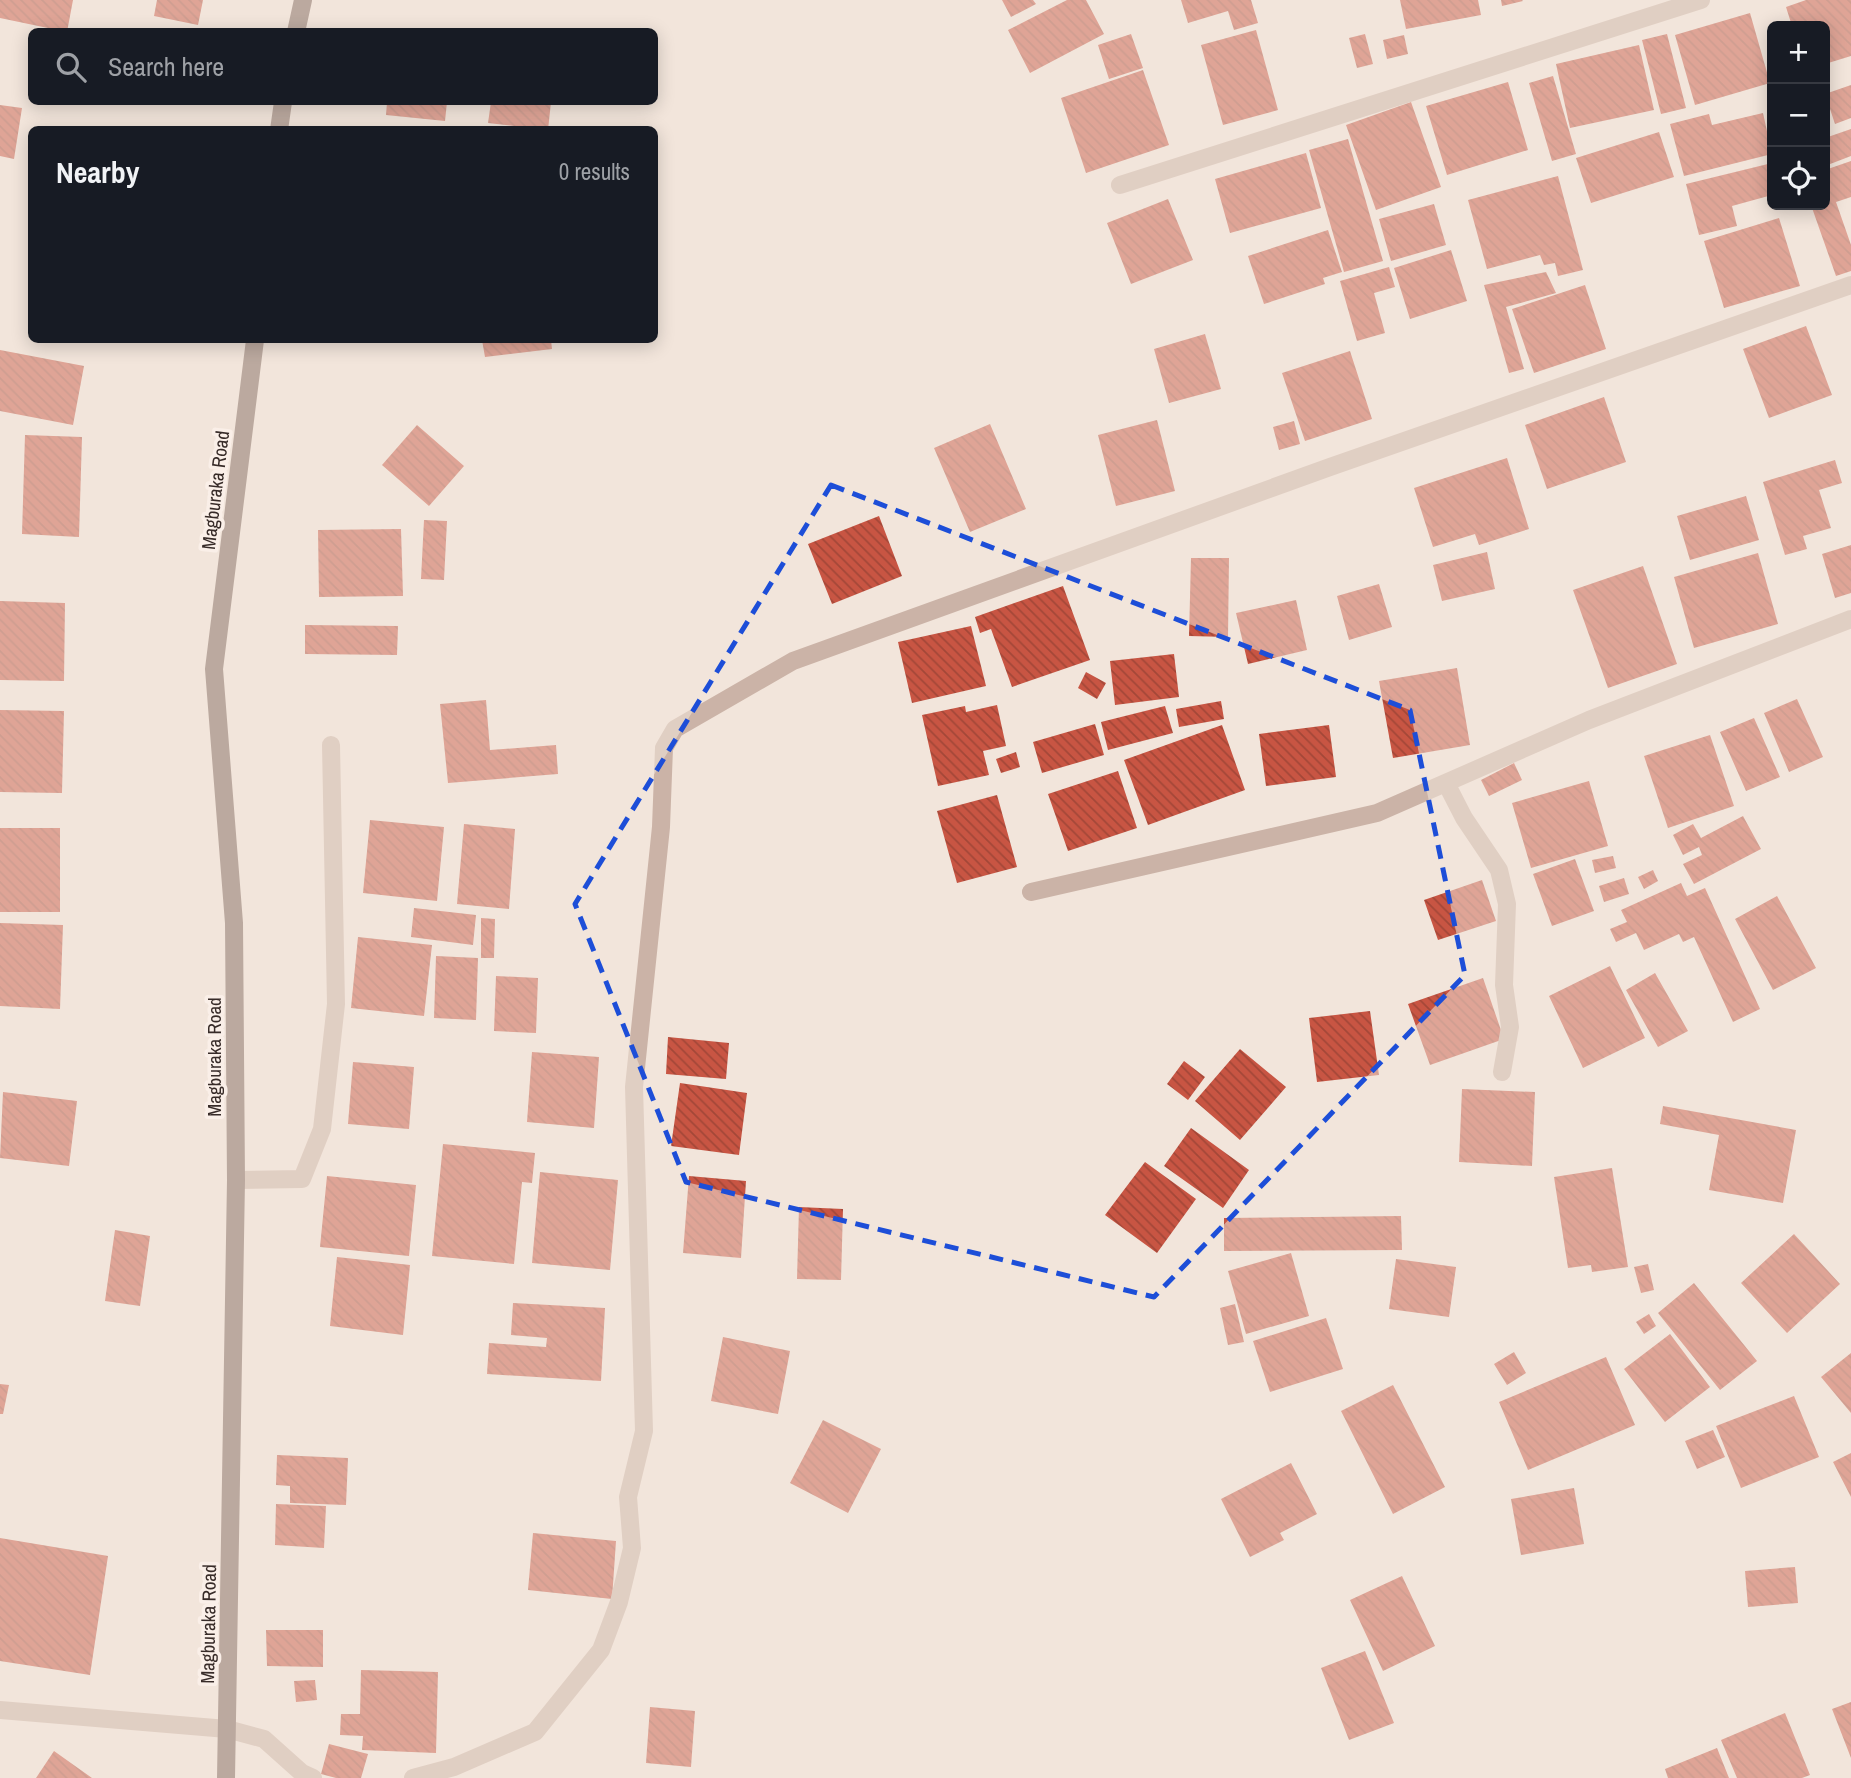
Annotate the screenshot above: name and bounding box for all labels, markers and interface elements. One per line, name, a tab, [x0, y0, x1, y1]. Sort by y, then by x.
map controls	[1767, 21, 1830, 210]
button: +	[1767, 21, 1830, 84]
search box	[28, 28, 658, 105]
icon: search	[52, 48, 90, 86]
text: Search here	[108, 49, 224, 84]
button: −	[1767, 84, 1830, 147]
button: locate	[1767, 147, 1830, 210]
text: Nearby	[56, 152, 139, 192]
text: 0 results	[559, 156, 630, 187]
street label: Magburaka Road	[195, 429, 235, 551]
street label: Magburaka Road	[201, 997, 227, 1117]
street label: Magburaka Road	[194, 1564, 222, 1684]

